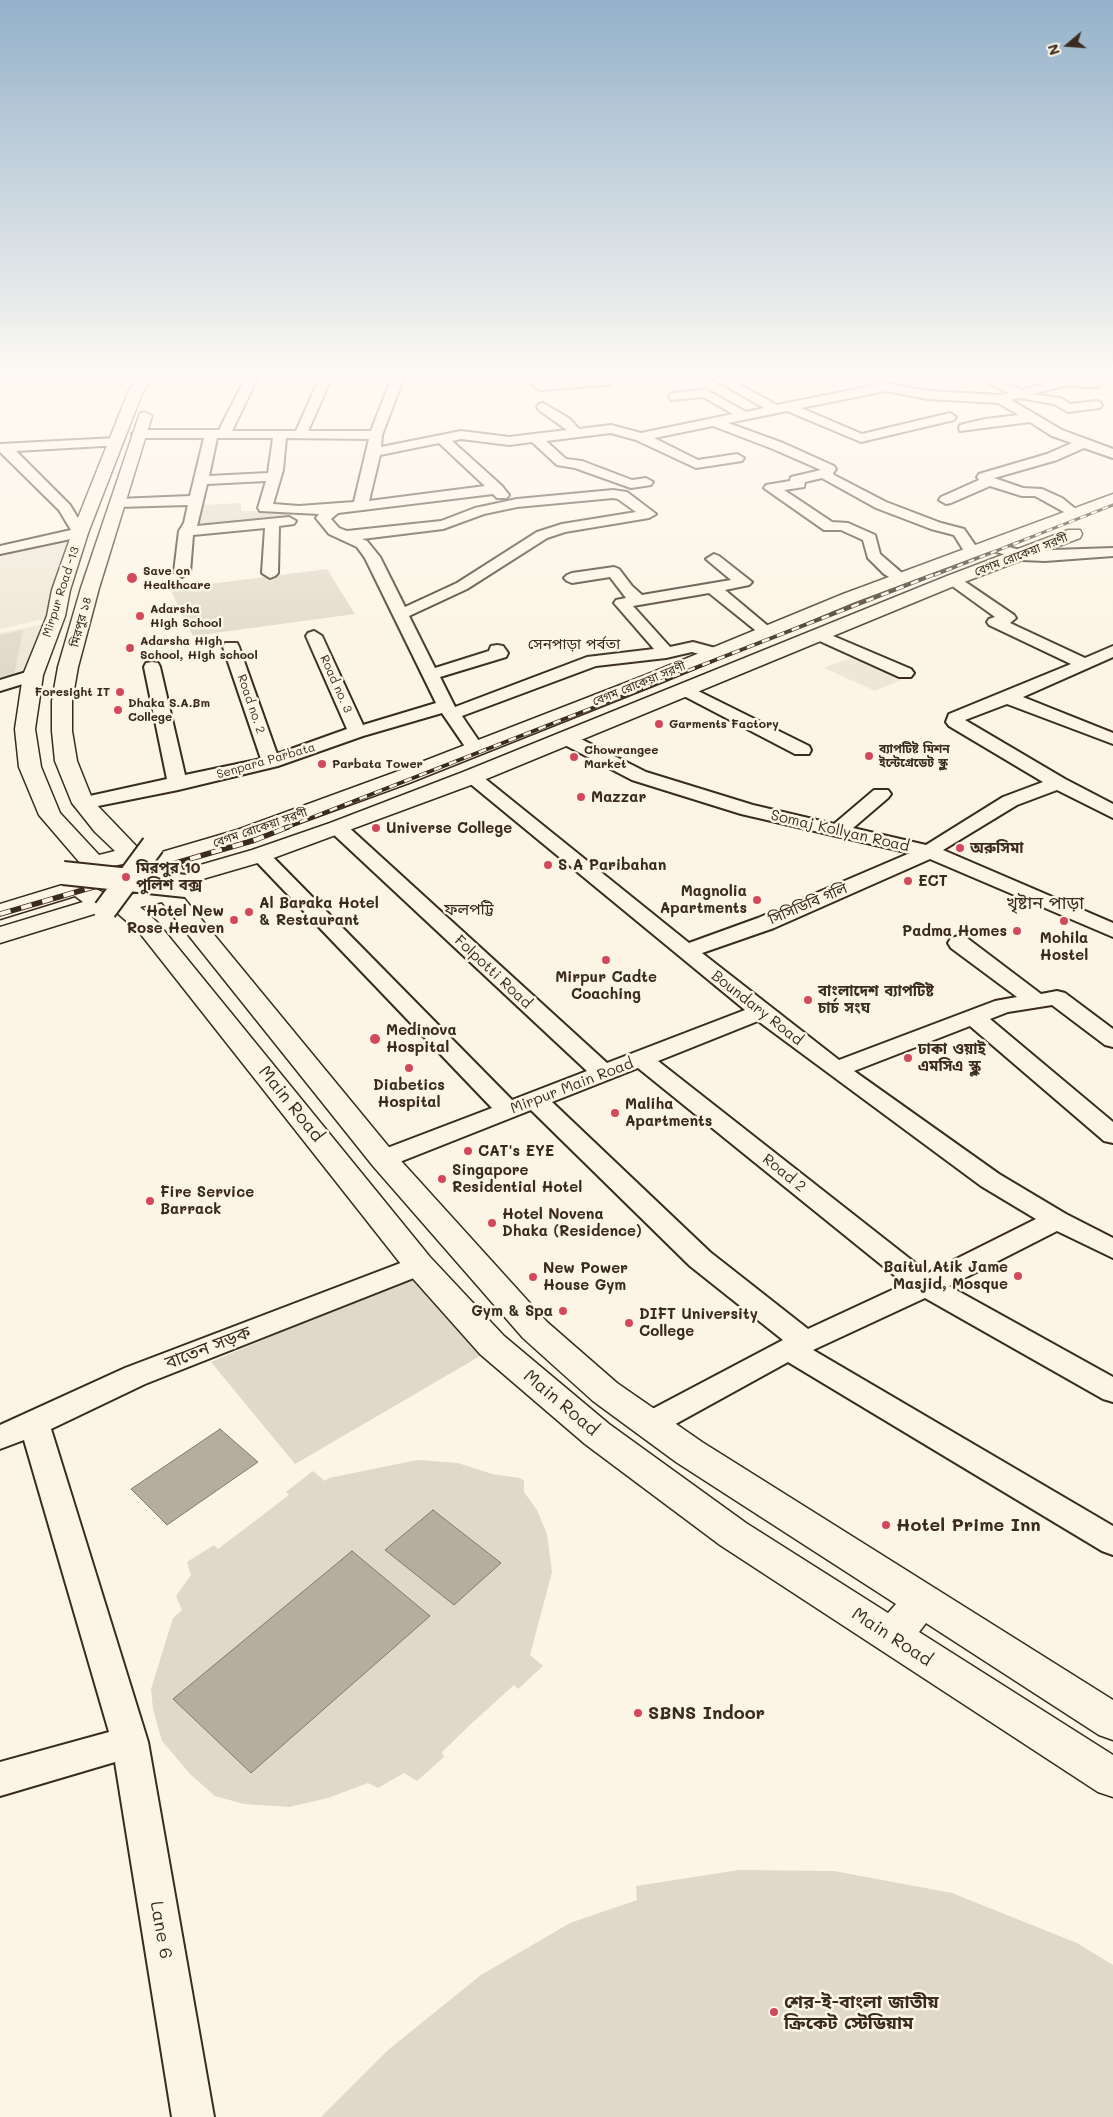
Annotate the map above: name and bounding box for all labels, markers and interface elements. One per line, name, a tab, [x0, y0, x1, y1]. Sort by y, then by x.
north arrow	[1043, 20, 1093, 70]
text: N	[1043, 42, 1064, 58]
street label: বেগম রোকেয়া সরণী	[972, 531, 1070, 579]
street label: Mirpur Road -13	[40, 545, 82, 639]
place label: Save on Healthcare	[143, 564, 211, 592]
marker: Save on Healthcare	[125, 571, 139, 585]
street label: মিরপুর ১৪	[67, 595, 95, 649]
place label: Adarsha High School	[150, 602, 222, 630]
marker: Adarsha High School	[134, 610, 146, 622]
place label: Adarsha High School, High school	[140, 634, 258, 662]
district label: সেনপাড়া পর্বতা	[528, 635, 620, 653]
marker: Adarsha High School, High school	[124, 642, 136, 654]
street label: Road no. 3	[317, 653, 355, 715]
street label: বেগম রোকেয়া সরণী	[590, 659, 688, 709]
street label: Road no. 2	[234, 673, 268, 735]
place label: Foresight IT	[35, 685, 110, 699]
marker: Foresight IT	[114, 686, 126, 698]
place label: Dhaka S.A.Bm College	[128, 696, 210, 724]
marker: Dhaka S.A.Bm College	[112, 704, 124, 716]
place label: Garments Factory	[669, 717, 779, 731]
marker: Garments Factory	[653, 718, 665, 730]
street label: Senpara Parbata	[215, 740, 317, 782]
place label: ব্যাপটিষ্ট মিশন ইন্টেগ্রেডেট স্কুল	[879, 742, 950, 770]
place label: Chowrangee Market	[584, 743, 658, 771]
marker: ব্যাপটিষ্ট মিশন ইন্টেগ্রেডেট স্কুল	[863, 750, 875, 762]
marker: Chowrangee Market	[568, 751, 580, 763]
place label: Parbata Tower	[332, 757, 423, 771]
marker: Parbata Tower	[316, 758, 328, 770]
place label: Mazzar	[591, 788, 646, 806]
marker: Mazzar	[575, 791, 587, 803]
street label: বেগম রোকেয়া সরণী	[211, 805, 309, 851]
street label: Somaj Kollyan Road	[769, 806, 911, 856]
place label: Universe College	[386, 819, 512, 837]
marker: Universe College	[370, 822, 382, 834]
place label: অরুসিমা	[970, 839, 1024, 857]
marker: অরুসিমা	[954, 842, 966, 854]
place label: S A Paribahan	[558, 856, 666, 874]
place label: মিরপুর 10 পুলিশ বক্স	[136, 859, 202, 894]
marker: S A Paribahan	[542, 859, 554, 871]
marker: মিরপুর 10 পুলিশ বক্স	[120, 871, 132, 883]
place label: ECT	[918, 872, 948, 890]
marker: ECT	[902, 875, 914, 887]
street label: সিসিডিবি গলি	[766, 879, 850, 929]
place label: Magnolia Apartments	[660, 882, 747, 917]
district label: খৃষ্টান পাড়া	[1006, 892, 1084, 914]
place label: Al Baraka Hotel & Restaurant	[259, 894, 379, 929]
marker: Magnolia Apartments	[751, 894, 763, 906]
district label: ফলপট্টি	[444, 900, 494, 920]
place label: Hotel New Rose Heaven	[127, 902, 224, 937]
marker: Al Baraka Hotel & Restaurant	[243, 906, 255, 918]
marker: Hotel New Rose Heaven	[228, 914, 240, 926]
marker: Mohila Hostel	[1058, 915, 1070, 927]
place label: Padma Homes	[902, 922, 1007, 940]
marker: Padma Homes	[1011, 925, 1023, 937]
place label: Mohila Hostel	[1040, 929, 1088, 964]
street label: Folpotti Road	[451, 932, 535, 1012]
marker: Mirpur Cadte Coaching	[600, 954, 612, 966]
street label: Boundary Road	[708, 967, 806, 1049]
place label: Mirpur Cadte Coaching	[555, 968, 657, 1003]
place label: বাংলাদেশ ব্যাপটিষ্ট চার্চ সংঘ	[818, 982, 934, 1017]
marker: বাংলাদেশ ব্যাপটিষ্ট চার্চ সংঘ	[802, 994, 814, 1006]
place label: Medinova Hospital	[386, 1021, 457, 1056]
marker: Medinova Hospital	[368, 1032, 382, 1046]
place label: ঢাকা ওয়াই এমসিএ স্কুল	[918, 1040, 986, 1075]
marker: ঢাকা ওয়াই এমসিএ স্কুল	[902, 1052, 914, 1064]
street label: Mirpur Main Road	[508, 1054, 636, 1118]
street label: Main Road	[254, 1062, 328, 1146]
marker: Diabetics Hospital	[403, 1062, 415, 1074]
place label: Diabetics Hospital	[373, 1076, 445, 1111]
place label: Maliha Apartments	[625, 1095, 712, 1130]
marker: Maliha Apartments	[609, 1107, 621, 1119]
place label: CAT's EYE	[478, 1142, 554, 1160]
marker: CAT's EYE	[462, 1145, 474, 1157]
street label: Road 2	[759, 1150, 809, 1196]
place label: Singapore Residential Hotel	[452, 1161, 582, 1196]
marker: Singapore Residential Hotel	[436, 1173, 448, 1185]
place label: Fire Service Barrack	[160, 1183, 254, 1218]
marker: Fire Service Barrack	[144, 1195, 156, 1207]
place label: Hotel Novena Dhaka (Residence)	[502, 1205, 642, 1240]
marker: Hotel Novena Dhaka (Residence)	[486, 1217, 498, 1229]
place label: Baitul Atik Jame Masjid, Mosque	[883, 1258, 1008, 1293]
place label: New Power House Gym	[543, 1259, 628, 1294]
marker: Baitul Atik Jame Masjid, Mosque	[1012, 1270, 1024, 1282]
marker: New Power House Gym	[527, 1271, 539, 1283]
place label: Gym & Spa	[471, 1302, 553, 1320]
marker: Gym & Spa	[557, 1305, 569, 1317]
place label: DIFT University College	[639, 1305, 758, 1340]
marker: DIFT University College	[623, 1317, 635, 1329]
street label: বাতেন সড়ক	[162, 1322, 254, 1374]
street label: Main Road	[519, 1365, 603, 1441]
place label: Hotel Prime Inn	[896, 1514, 1041, 1536]
marker: Hotel Prime Inn	[880, 1519, 892, 1531]
street label: Main Road	[848, 1603, 936, 1671]
place label: SBNS Indoor	[648, 1702, 765, 1724]
marker: SBNS Indoor	[632, 1707, 644, 1719]
street label: Lane 6	[145, 1899, 177, 1961]
place label: শের-ই-বাংলা জাতীয় ক্রিকেট স্টেডিয়াম	[784, 1991, 938, 2034]
marker: শের-ই-বাংলা জাতীয় ক্রিকেট স্টেডিয়াম	[768, 2006, 780, 2018]

